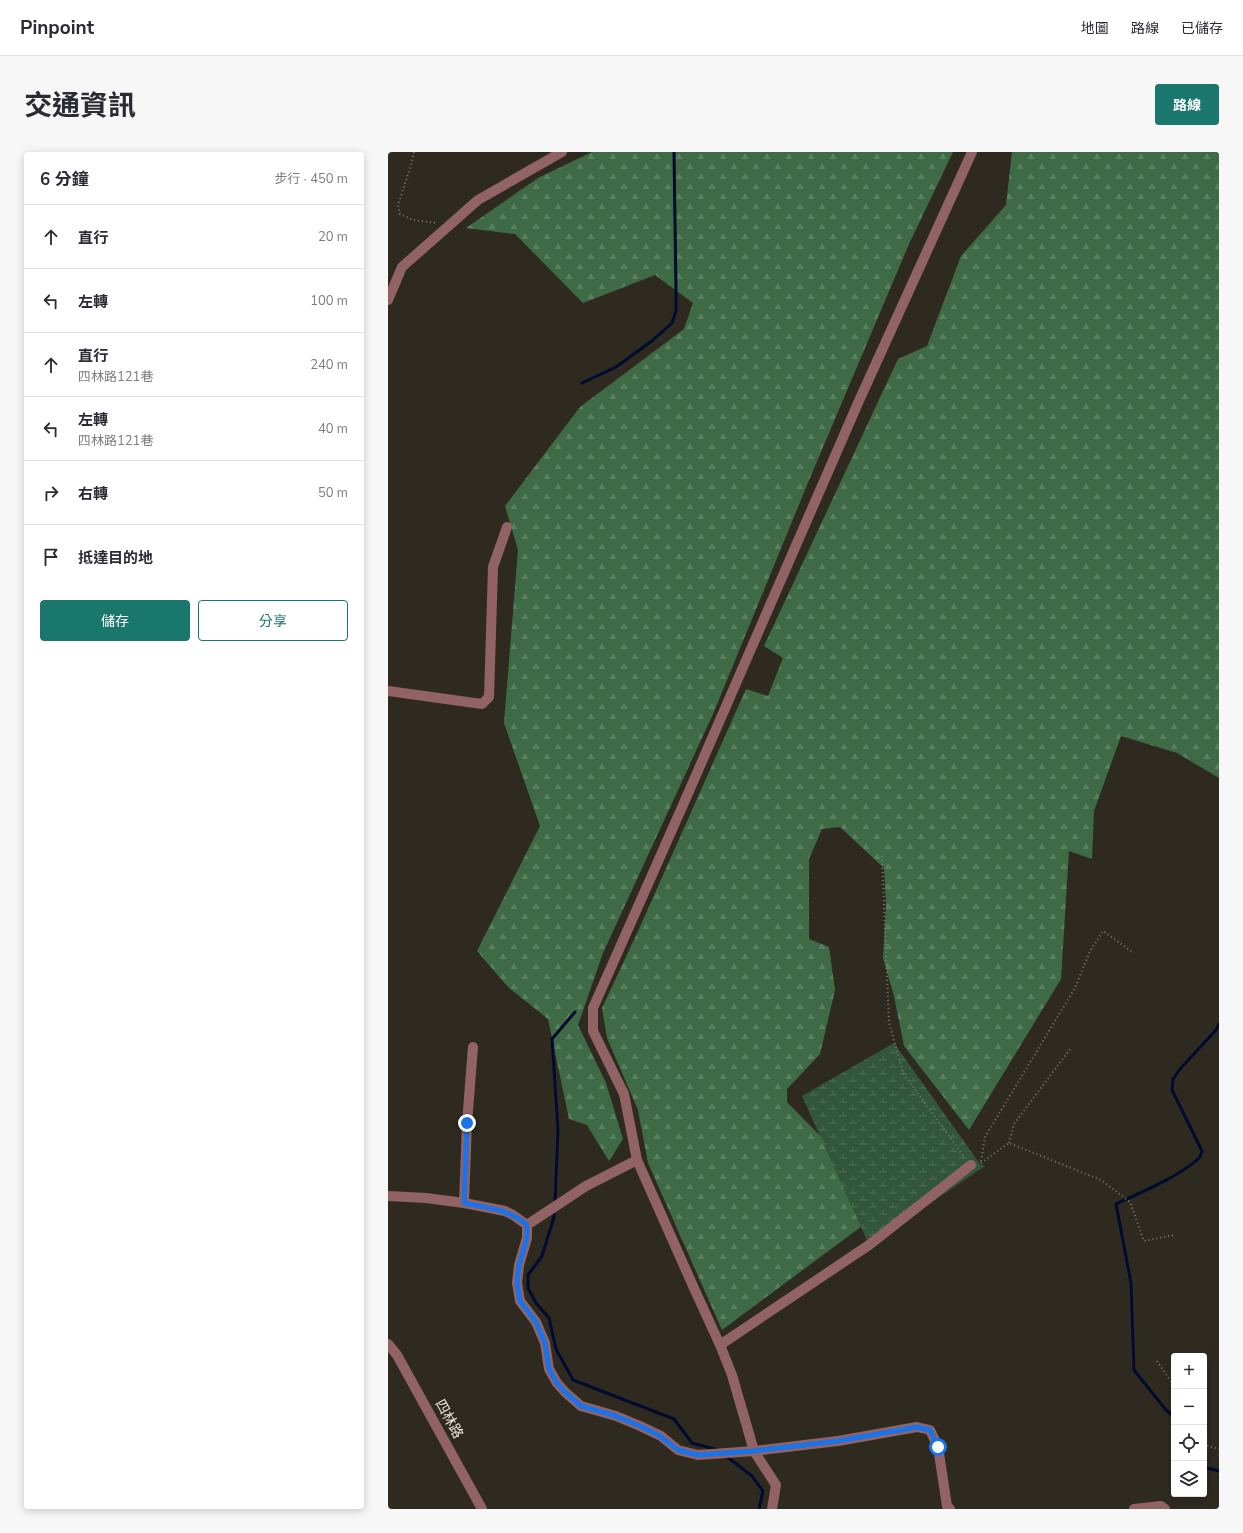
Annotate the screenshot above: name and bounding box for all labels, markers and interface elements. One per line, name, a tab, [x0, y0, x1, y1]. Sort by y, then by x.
text: Pinpoint	[20, 15, 94, 41]
text: 地圖	[1081, 19, 1109, 38]
text: 路線	[1131, 19, 1159, 38]
text: 已儲存	[1181, 19, 1223, 38]
button: 路線	[1155, 84, 1219, 125]
text: 交通資訊	[24, 87, 136, 125]
text: 6 分鐘	[40, 168, 89, 191]
text: 步行 · 450 m	[274, 170, 348, 188]
icon: ahead	[40, 226, 62, 248]
text: 直行	[78, 228, 108, 248]
text: 20 m	[318, 228, 348, 246]
icon: left	[40, 290, 62, 312]
text: 左轉	[78, 292, 108, 312]
text: 100 m	[310, 292, 348, 310]
text: 直行	[78, 346, 108, 366]
icon: ahead	[40, 354, 62, 376]
text: 240 m	[310, 356, 348, 374]
text: 四林路121巷	[78, 368, 153, 386]
text: 左轉	[78, 410, 108, 430]
icon: left	[40, 418, 62, 440]
text: 40 m	[318, 420, 348, 438]
text: 四林路121巷	[78, 432, 153, 450]
icon: right	[40, 482, 62, 504]
text: 右轉	[78, 484, 108, 504]
text: 50 m	[318, 484, 348, 502]
icon: arrive	[40, 546, 62, 568]
text: 抵達目的地	[78, 548, 153, 568]
button: 儲存	[40, 600, 190, 641]
button: 分享	[198, 600, 348, 641]
route end	[458, 1114, 476, 1132]
map controls	[1171, 1353, 1207, 1497]
button: +	[1171, 1353, 1207, 1389]
button: −	[1171, 1389, 1207, 1425]
street label: 四林路	[431, 1396, 467, 1442]
button: locate	[1171, 1425, 1207, 1461]
route start	[929, 1438, 947, 1456]
button: layers	[1171, 1461, 1207, 1497]

